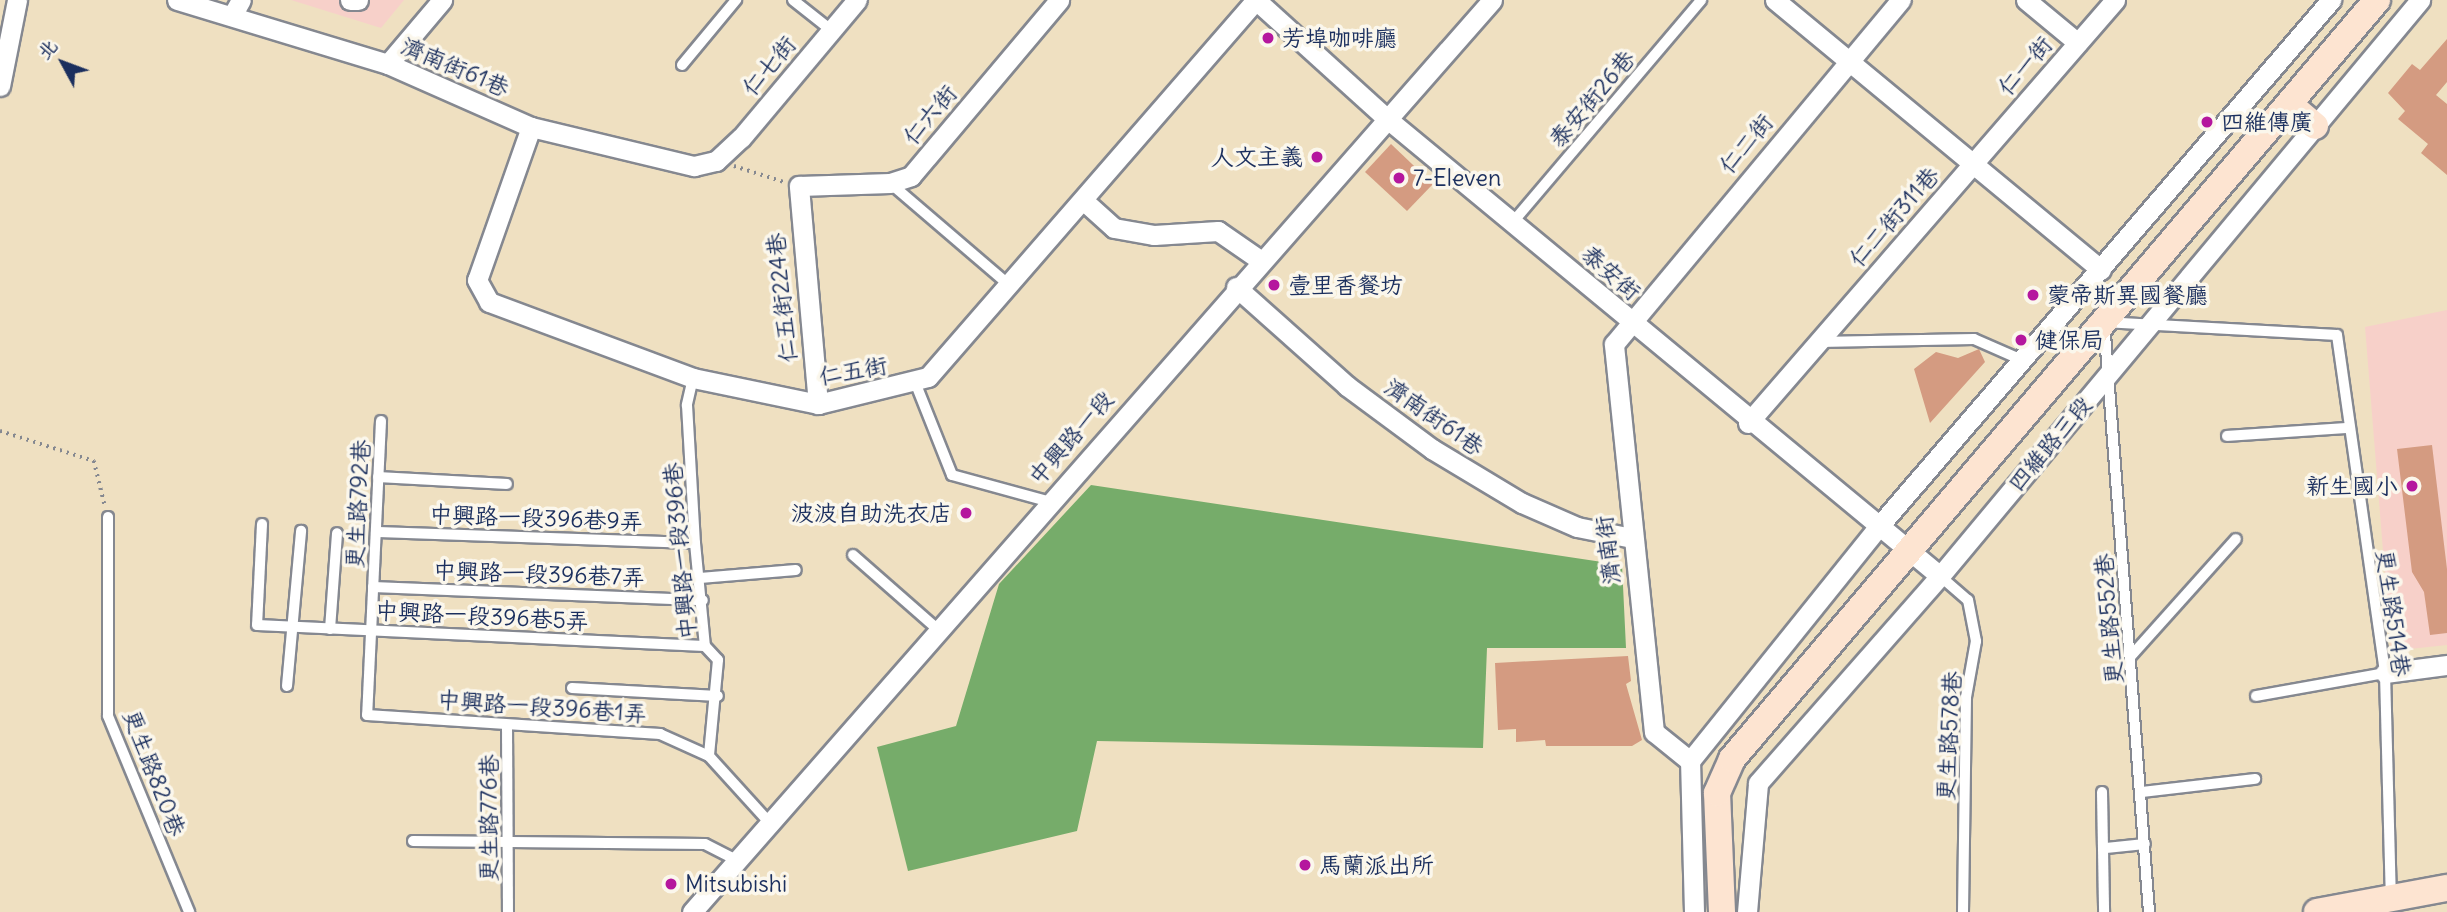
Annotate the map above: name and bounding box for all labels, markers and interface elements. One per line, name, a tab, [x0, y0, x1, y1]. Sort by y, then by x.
place label: 芳埠咖啡廳	[1282, 24, 1397, 52]
north arrow	[28, 28, 98, 98]
marker: 芳埠咖啡廳	[1260, 30, 1276, 46]
street label: 仁七街	[736, 31, 802, 101]
street label: 仁一街	[1992, 31, 2058, 101]
street label: 濟南街61巷	[397, 32, 513, 102]
text: 北	[32, 34, 62, 64]
street label: 泰安街26巷	[1544, 45, 1640, 153]
street label: 仁六街	[897, 80, 963, 150]
place label: 四維傳廣	[2221, 108, 2313, 136]
street label: 仁二街	[1713, 109, 1779, 179]
marker: 四維傳廣	[2199, 114, 2215, 130]
place label: 人文主義	[1211, 143, 1303, 171]
marker: 人文主義	[1309, 149, 1325, 165]
street label: 仁二街311巷	[1843, 162, 1945, 272]
place label: 7-Eleven	[1413, 164, 1501, 192]
marker: 7-Eleven	[1391, 170, 1407, 186]
street label: 仁五街224巷	[761, 232, 803, 364]
street label: 泰安街	[1576, 240, 1646, 306]
place label: 壹里香餐坊	[1288, 271, 1403, 299]
marker: 壹里香餐坊	[1266, 277, 1282, 293]
place label: 蒙帝斯異國餐廳	[2047, 281, 2208, 309]
marker: 蒙帝斯異國餐廳	[2025, 287, 2041, 303]
place label: 健保局	[2035, 326, 2104, 354]
marker: 健保局	[2013, 332, 2029, 348]
street label: 仁五街	[817, 351, 889, 391]
street label: 濟南街61巷	[1379, 373, 1489, 461]
street label: 中興路一段	[1023, 386, 1119, 490]
street label: 四維路三段	[2002, 391, 2098, 497]
street label: 更生路792巷	[341, 439, 375, 569]
street label: 中興路一段396巷	[659, 461, 701, 641]
place label: 新生國小	[2306, 472, 2398, 500]
marker: 新生國小	[2404, 478, 2420, 494]
place label: 波波自助洗衣店	[791, 499, 952, 527]
street label: 中興路一段396巷9弄	[429, 500, 643, 536]
marker: 波波自助洗衣店	[958, 505, 974, 521]
street label: 濟南街	[1590, 514, 1626, 586]
street label: 更生路514巷	[2370, 548, 2416, 678]
street label: 更生路552巷	[2090, 553, 2128, 685]
street label: 中興路一段396巷7弄	[433, 557, 645, 591]
street label: 中興路一段396巷5弄	[375, 597, 589, 635]
street label: 更生路578巷	[1932, 670, 1966, 802]
street label: 中興路一段396巷1弄	[436, 686, 648, 728]
street label: 更生路820巷	[117, 706, 191, 840]
street label: 更生路776巷	[475, 754, 503, 882]
place label: 馬蘭派出所	[1319, 851, 1434, 879]
marker: 馬蘭派出所	[1297, 857, 1313, 873]
place label: Mitsubishi	[685, 870, 787, 898]
marker: Mitsubishi	[663, 876, 679, 892]

